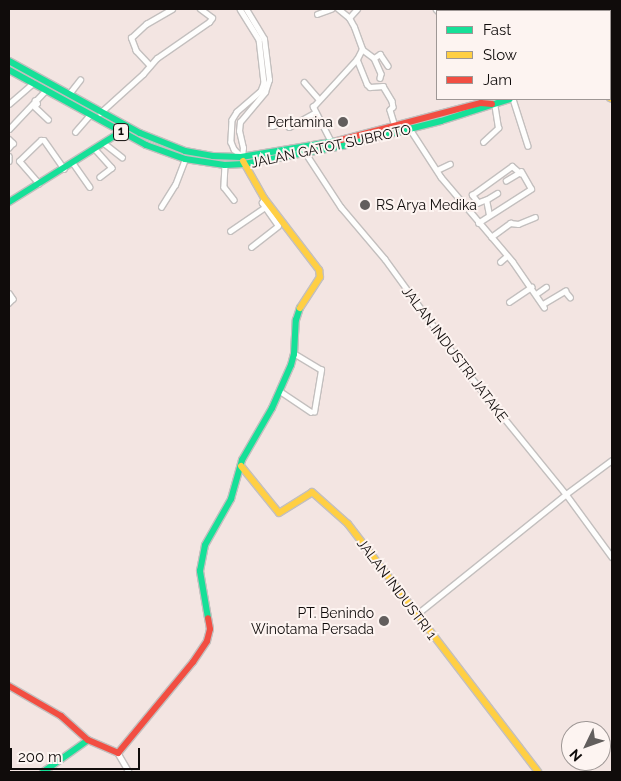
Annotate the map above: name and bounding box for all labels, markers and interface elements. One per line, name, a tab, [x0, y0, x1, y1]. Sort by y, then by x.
legend	[436, 10, 611, 100]
text: Fast	[483, 21, 511, 39]
text: Slow	[483, 46, 517, 64]
text: Jam	[483, 71, 512, 89]
place label: Pertamina	[267, 114, 333, 130]
marker: Pertamina	[337, 116, 349, 128]
street label: JALAN GATOT SUBROTO	[249, 121, 413, 171]
road number: 1	[112, 122, 130, 142]
place label: RS Arya Medika	[376, 197, 477, 213]
marker: RS Arya Medika	[358, 198, 372, 212]
street label: JALAN INDUSTRI JATAKE	[398, 283, 512, 425]
street label: JALAN INDUSTRI 1	[354, 535, 440, 643]
place label: PT. Benindo Winotama Persada	[251, 605, 374, 638]
marker: PT. Benindo Winotama Persada	[378, 615, 390, 627]
north arrow	[561, 721, 611, 771]
scale bar	[12, 738, 142, 770]
text: N	[566, 746, 585, 765]
text: 200 m	[18, 748, 62, 766]

